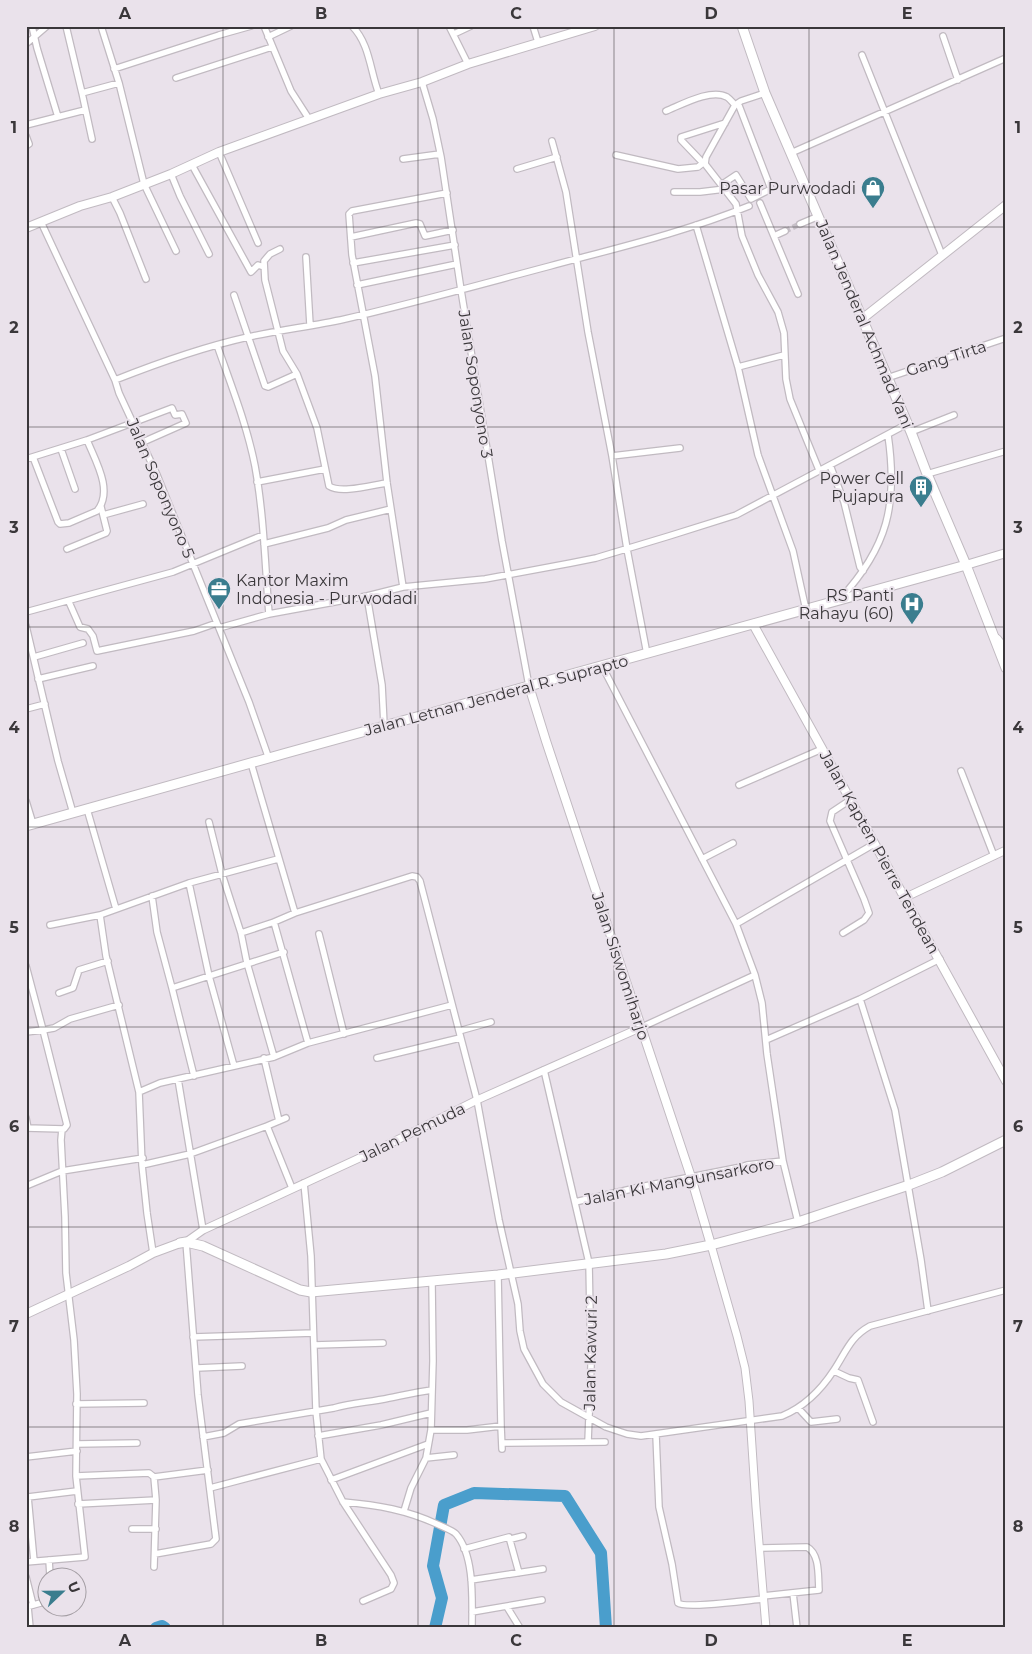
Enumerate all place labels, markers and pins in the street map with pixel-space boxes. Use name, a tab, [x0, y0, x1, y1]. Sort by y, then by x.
shop icon: Pasar Purwodadi	[860, 175, 886, 209]
place label: Pasar Purwodadi	[719, 179, 856, 198]
place label: Power Cell Pujapura	[820, 469, 904, 506]
building icon: Power Cell Pujapura	[908, 474, 934, 508]
place label: Kantor Maxim Indonesia - Purwodadi	[236, 571, 417, 608]
office icon: Kantor Maxim Indonesia - Purwodadi	[206, 576, 232, 610]
place label: RS Panti Rahayu (60)	[799, 586, 894, 623]
hospital icon: RS Panti Rahayu (60)	[899, 591, 925, 625]

